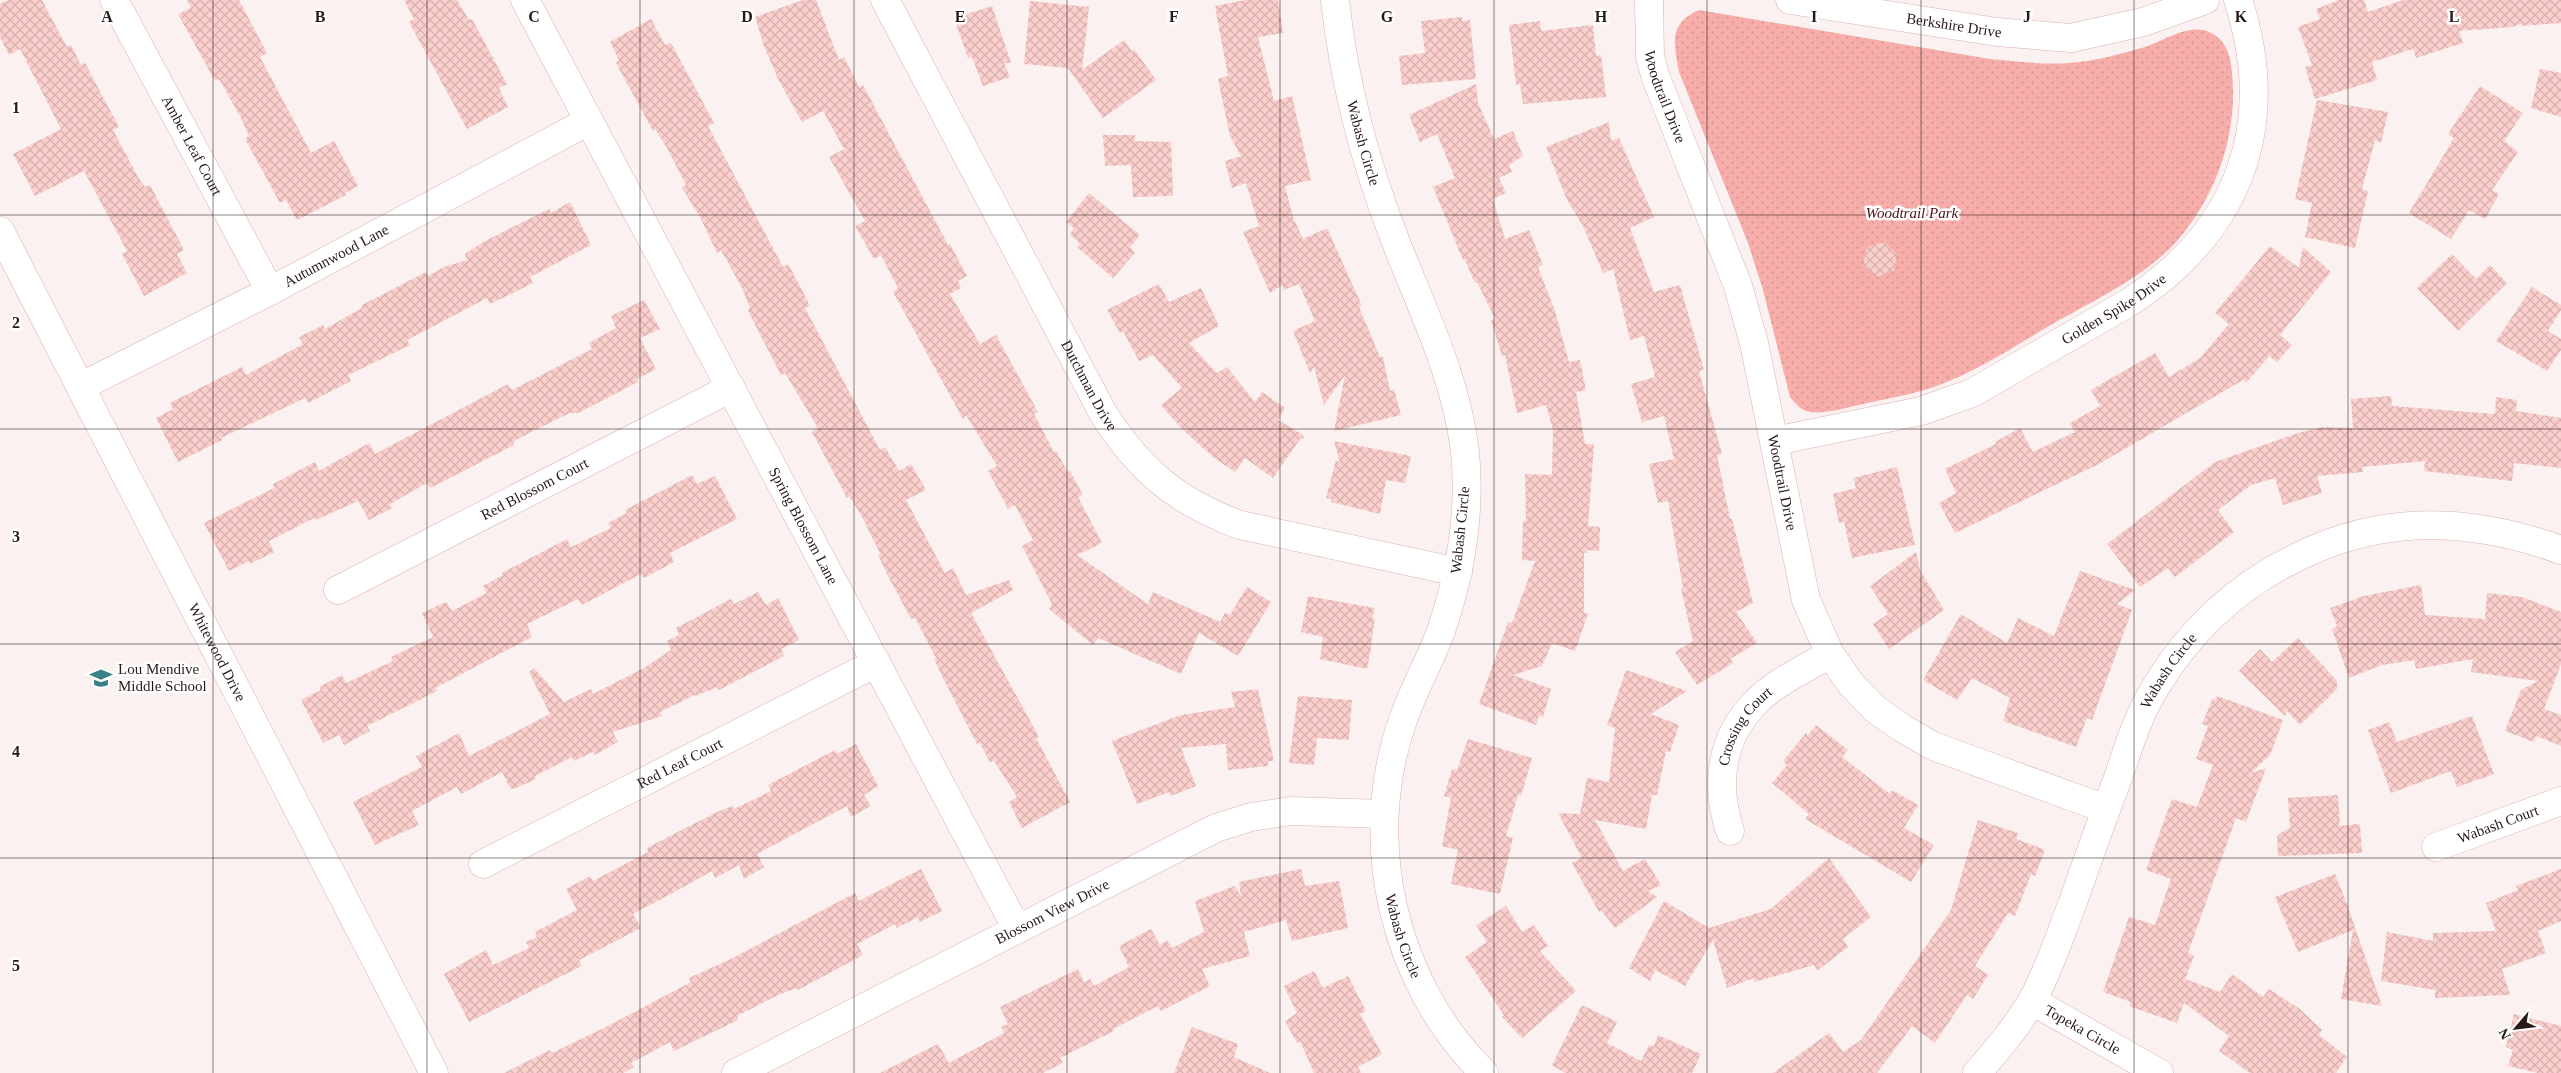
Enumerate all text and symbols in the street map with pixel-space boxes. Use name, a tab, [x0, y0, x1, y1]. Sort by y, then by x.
text: A	[101, 8, 113, 25]
text: B	[315, 8, 326, 25]
text: C	[528, 8, 540, 25]
text: D	[741, 8, 753, 25]
text: E	[955, 8, 965, 25]
text: F	[1169, 8, 1179, 25]
text: G	[1381, 8, 1394, 25]
text: H	[1595, 8, 1608, 25]
text: I	[1811, 8, 1817, 25]
text: J	[2023, 8, 2031, 25]
text: K	[2235, 8, 2248, 25]
text: L	[2449, 8, 2459, 25]
street label: Berkshire Drive	[1905, 10, 2003, 40]
street label: Woodtrail Drive	[1642, 50, 1689, 145]
street label: Amber Leaf Court	[159, 93, 226, 199]
text: 1	[12, 99, 20, 116]
street label: Wabash Circle	[1344, 99, 1383, 188]
park label: Woodtrail Park	[1866, 205, 1959, 221]
street label: Autumnwood Lane	[281, 221, 392, 290]
street label: Golden Spike Drive	[2059, 270, 2170, 348]
text: 2	[12, 314, 20, 331]
street label: Dutchman Drive	[1058, 337, 1121, 434]
street label: Woodtrail Drive	[1765, 433, 1800, 532]
street label: Red Blossom Court	[478, 454, 592, 523]
street label: Spring Blossom Lane	[766, 465, 841, 587]
street label: Wabash Circle	[1447, 485, 1473, 574]
text: 3	[12, 528, 20, 545]
street label: Whitewood Drive	[185, 601, 249, 704]
street label: Wabash Circle	[2137, 630, 2200, 711]
place label: Lou Mendive Middle School	[118, 661, 207, 694]
school or university icon: Lou Mendive Middle School	[88, 665, 114, 691]
street label: Crossing Court	[1715, 683, 1776, 767]
street label: Red Leaf Court	[635, 735, 726, 792]
text: 4	[12, 743, 20, 760]
street label: Wabash Court	[2455, 802, 2541, 846]
street label: Blossom View Drive	[993, 876, 1112, 947]
street label: Wabash Circle	[1382, 892, 1424, 981]
text: 5	[12, 957, 20, 974]
street label: Topeka Circle	[2042, 1002, 2123, 1058]
north arrow	[2491, 1003, 2541, 1053]
text: N	[2496, 1026, 2514, 1042]

